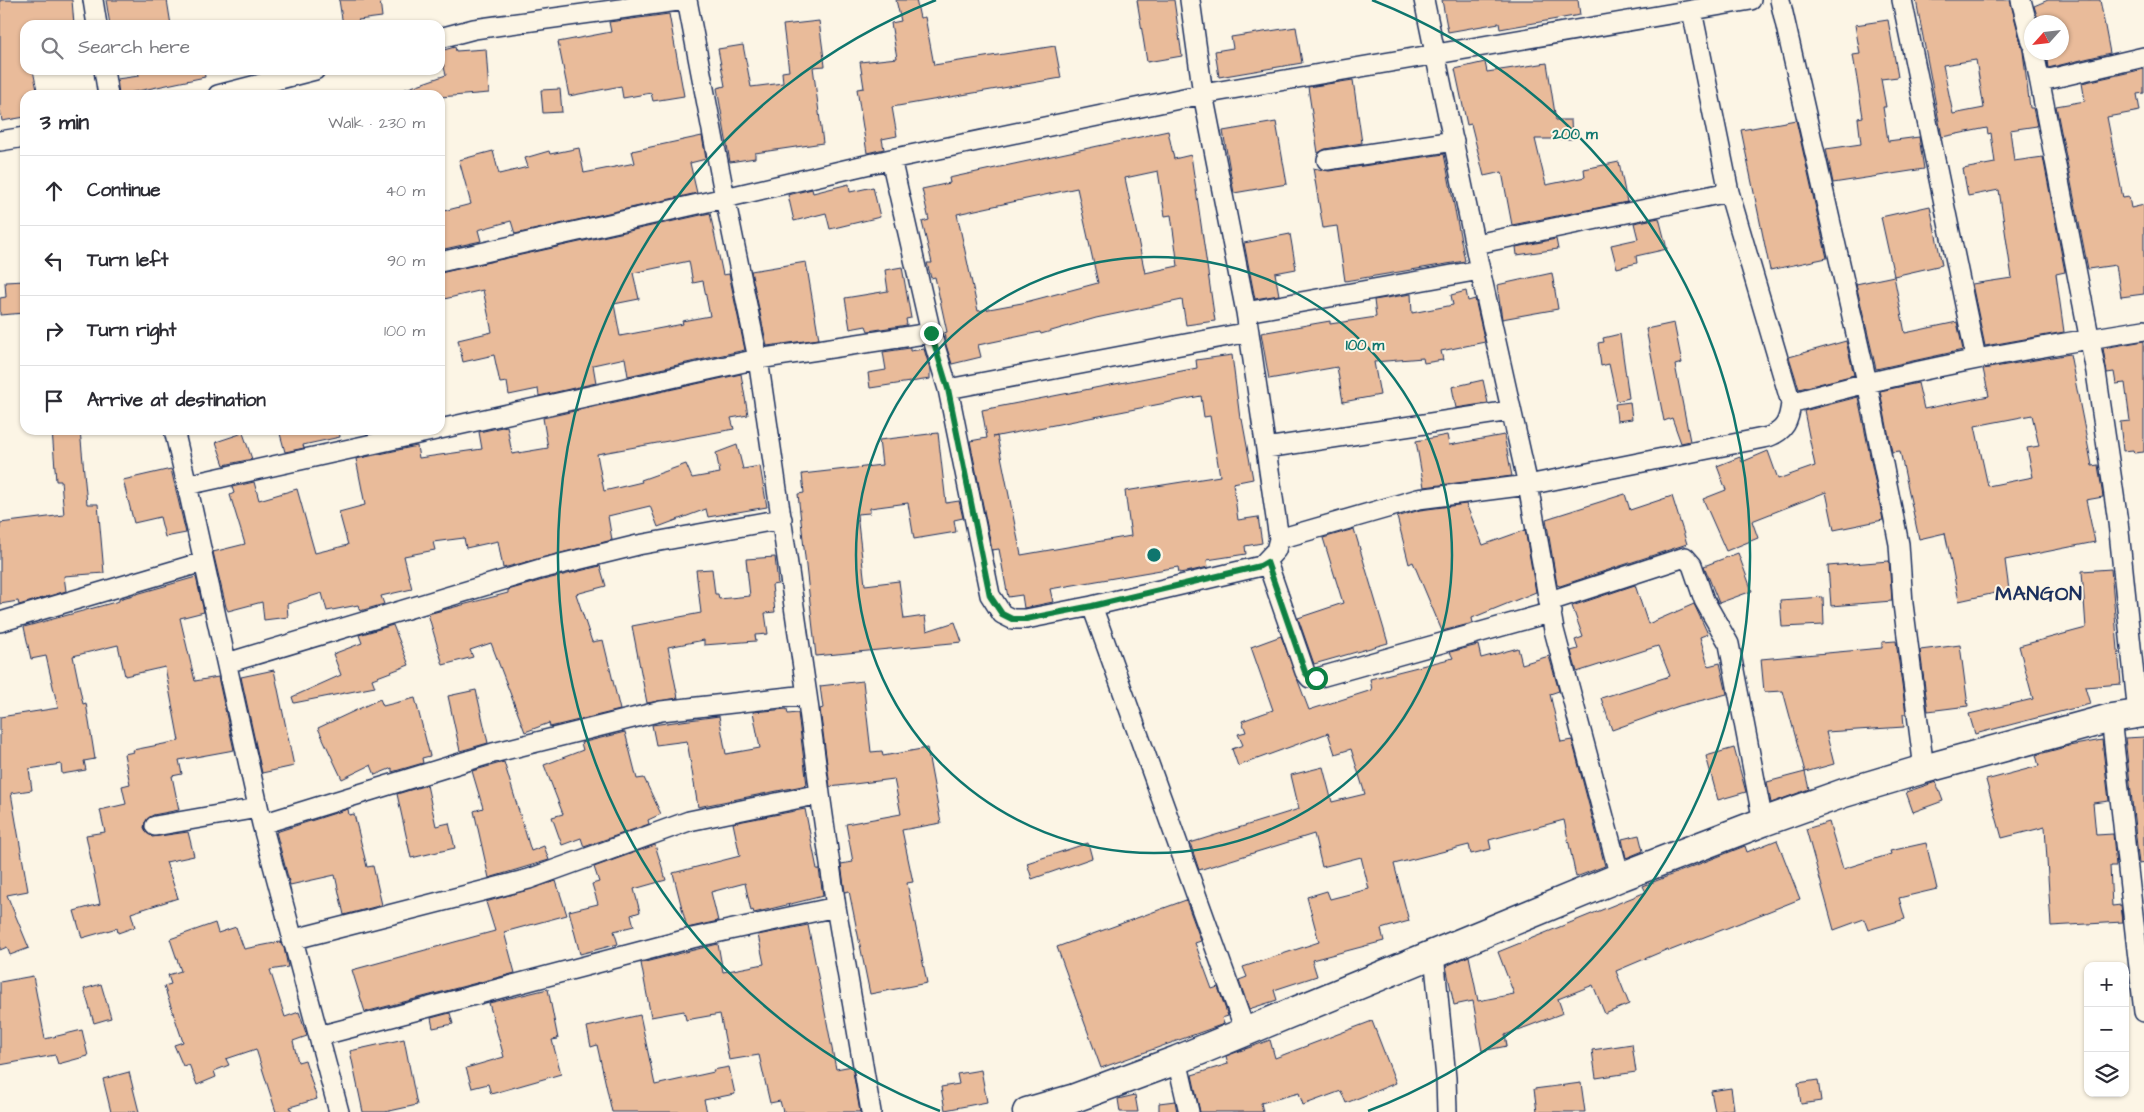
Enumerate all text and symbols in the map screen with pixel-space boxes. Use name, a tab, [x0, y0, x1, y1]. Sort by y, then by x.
north arrow	[2024, 15, 2069, 60]
search box	[20, 20, 445, 75]
icon: search	[38, 34, 66, 62]
text: Search here	[78, 34, 190, 61]
text: 3 min	[40, 108, 89, 137]
text: Walk · 230 m	[328, 112, 425, 134]
text: 200 m	[1551, 124, 1598, 145]
icon: ahead	[40, 177, 68, 205]
text: Continue	[87, 177, 161, 204]
text: 40 m	[385, 180, 425, 202]
icon: left	[40, 247, 68, 275]
text: Turn left	[87, 247, 168, 274]
text: 90 m	[387, 250, 425, 272]
icon: right	[40, 317, 68, 345]
text: Turn right	[87, 317, 176, 344]
text: 100 m	[384, 320, 425, 342]
route end	[920, 322, 943, 345]
text: 100 m	[1346, 335, 1385, 356]
icon: arrive	[40, 387, 68, 415]
text: Arrive at destination	[87, 387, 266, 414]
centre of rings	[1145, 546, 1163, 564]
district label: MANGON	[1995, 580, 2083, 608]
route start	[1305, 667, 1328, 690]
map controls	[2084, 962, 2129, 1097]
button: +	[2084, 962, 2129, 1007]
button: −	[2084, 1007, 2129, 1052]
button: layers	[2084, 1052, 2129, 1097]

